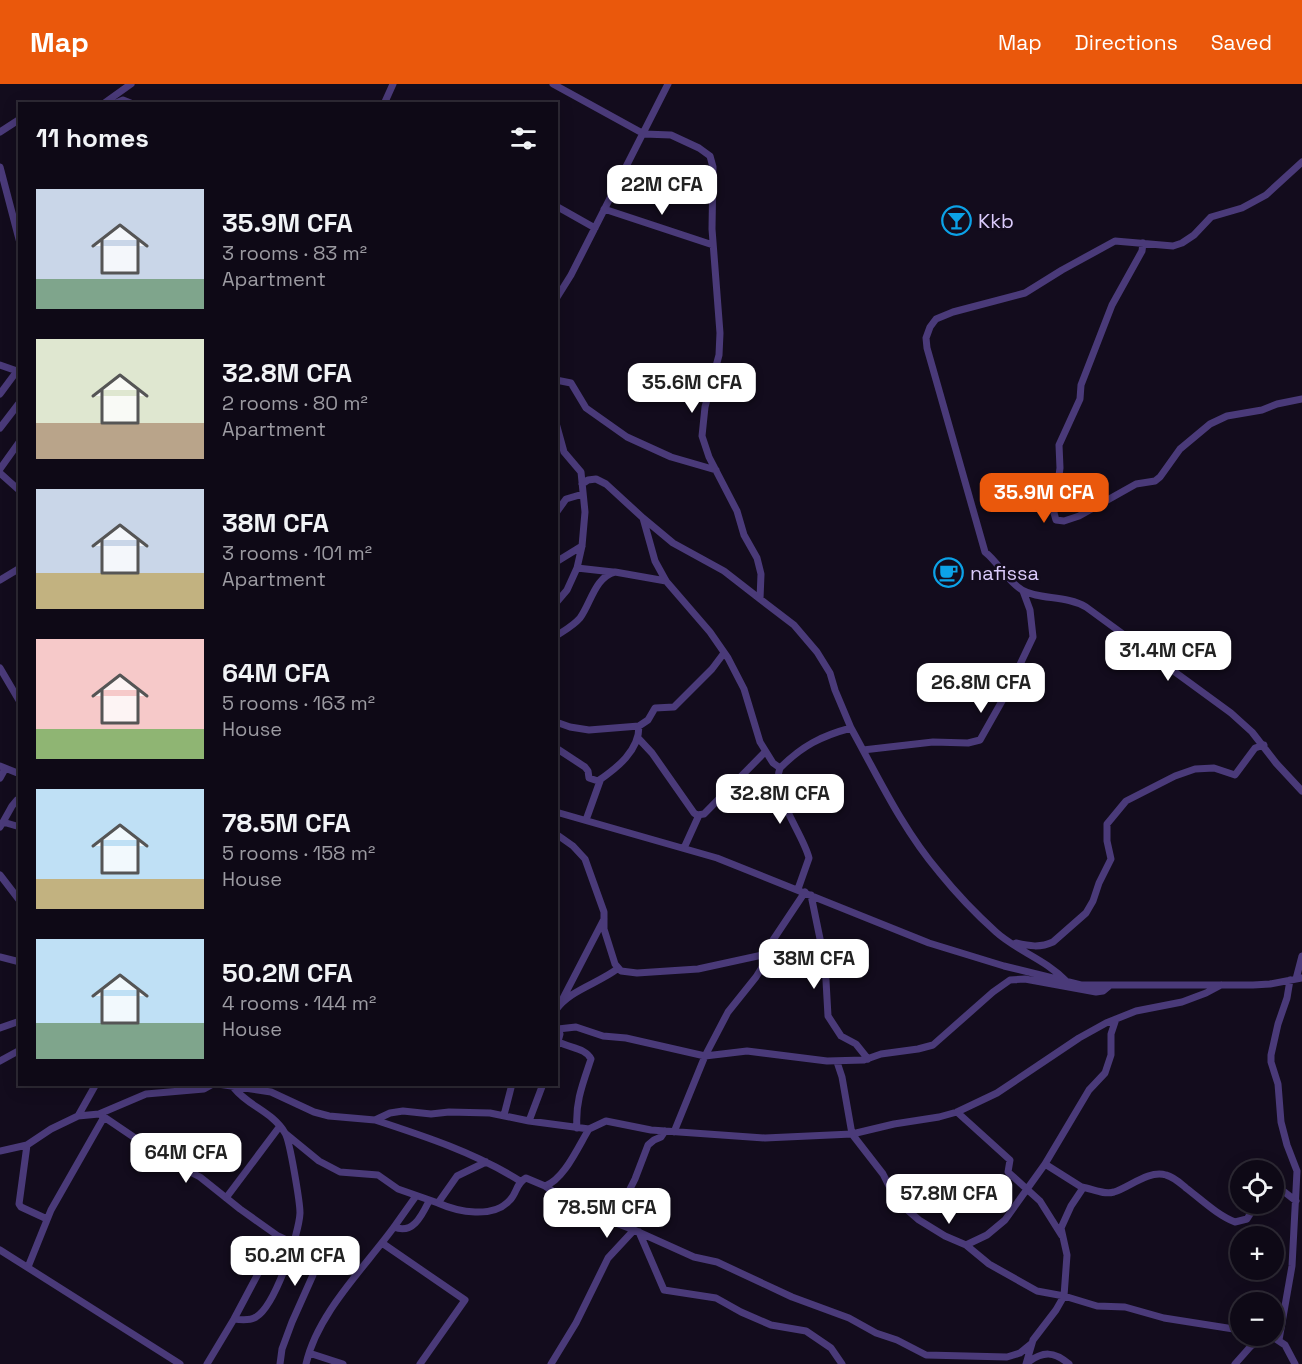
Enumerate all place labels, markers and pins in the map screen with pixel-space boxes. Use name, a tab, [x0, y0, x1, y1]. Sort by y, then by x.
pin: 22M CFA	[607, 165, 717, 216]
bar icon: Kkb	[941, 205, 973, 237]
place label: Kkb	[978, 208, 1014, 234]
pin: 35.6M CFA	[623, 363, 761, 414]
pin: 35.9M CFA	[975, 473, 1113, 524]
cafe icon: nafissa	[933, 557, 965, 589]
place label: nafissa	[970, 560, 1039, 586]
pin: 31.4M CFA	[1099, 631, 1237, 682]
pin: 26.8M CFA	[912, 663, 1050, 714]
pin: 32.8M CFA	[711, 774, 849, 825]
pin: 38M CFA	[759, 939, 869, 990]
pin: 64M CFA	[131, 1133, 241, 1184]
pin: 57.8M CFA	[880, 1174, 1018, 1225]
pin: 78.5M CFA	[538, 1188, 676, 1239]
pin: 50.2M CFA	[226, 1236, 364, 1287]

